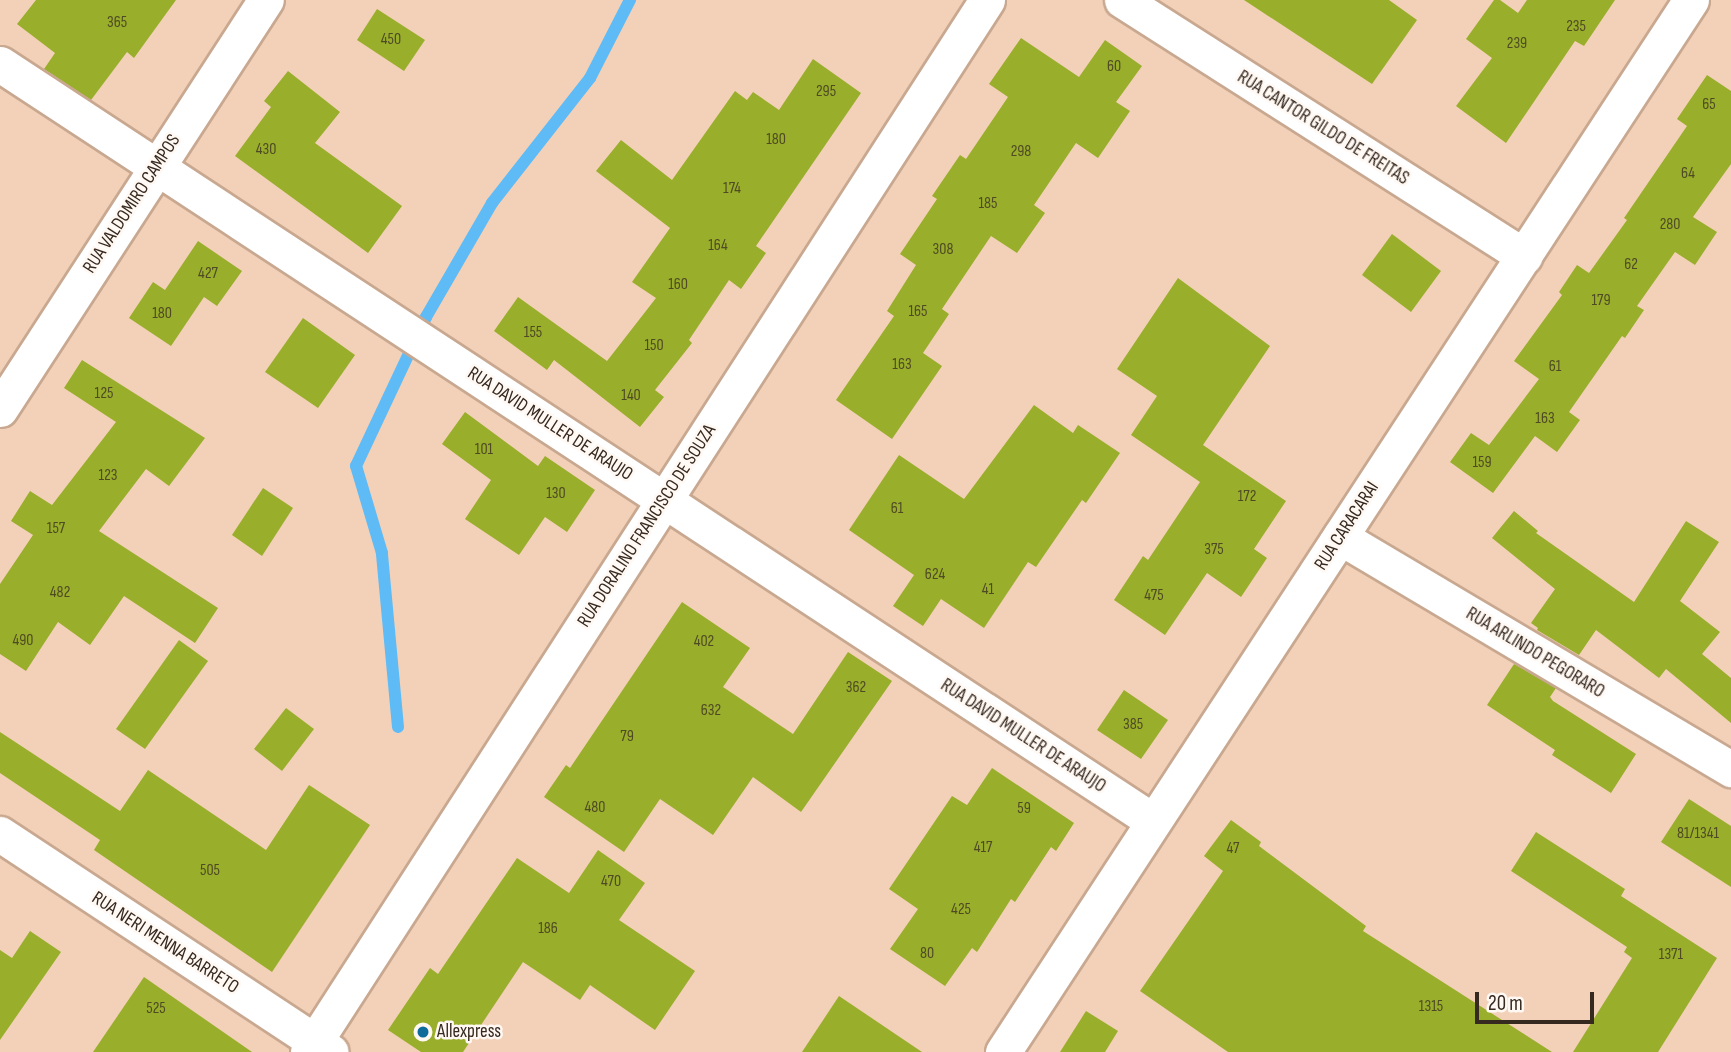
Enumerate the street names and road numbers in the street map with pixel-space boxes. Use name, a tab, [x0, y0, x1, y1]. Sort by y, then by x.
street label: RUA CANTOR GILDO DE FREITAS	[1233, 66, 1413, 190]
street label: RUA VALDOMIRO CAMPOS	[79, 130, 185, 278]
street label: RUA DAVID MULLER DE ARAUJO	[463, 362, 637, 486]
street label: RUA DORALINO FRANCISCO DE SOUZA	[573, 420, 721, 632]
street label: RUA CARACARAI	[1310, 477, 1384, 575]
street label: RUA ARLINDO PEGORARO	[1462, 603, 1608, 703]
street label: RUA DAVID MULLER DE ARAUJO	[936, 674, 1110, 798]
street label: RUA NERI MENNA BARRETO	[87, 887, 243, 999]

